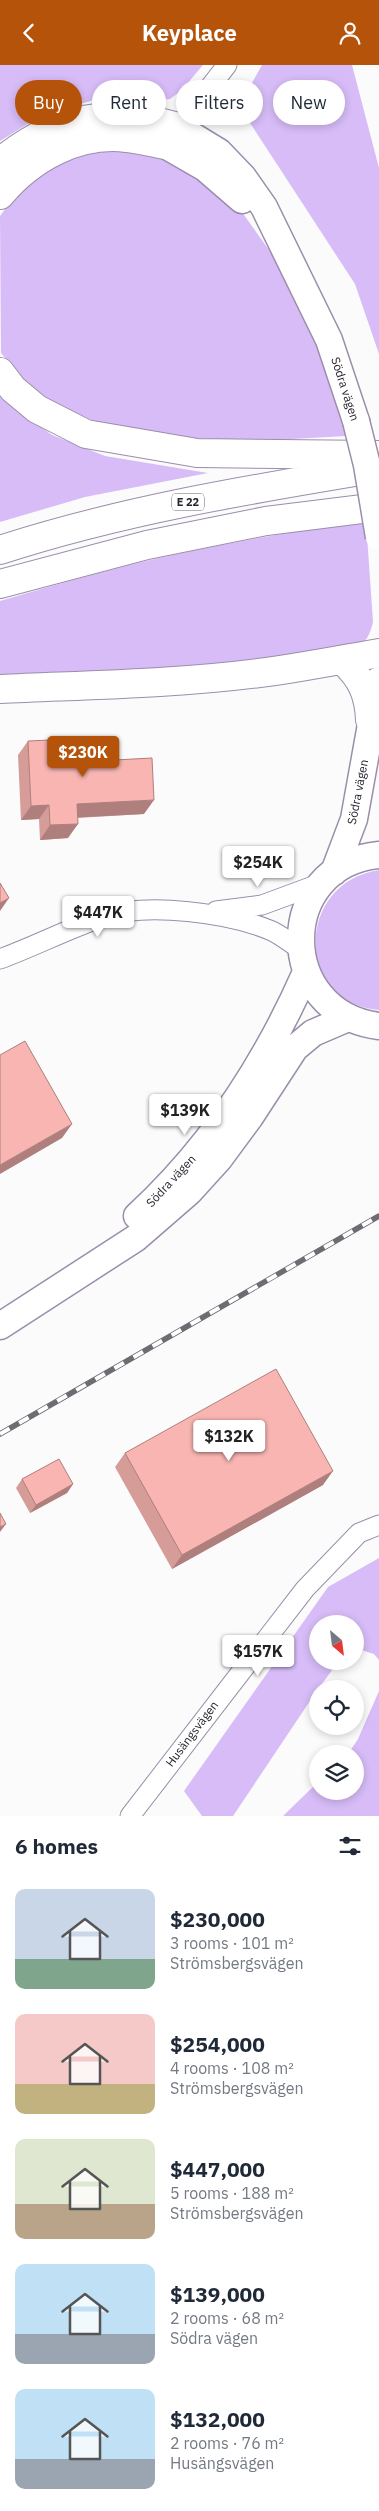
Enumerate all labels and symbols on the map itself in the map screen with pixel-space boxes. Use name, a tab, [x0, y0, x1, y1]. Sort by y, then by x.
street label: Södra vägen	[328, 355, 363, 423]
road number: E 22	[172, 493, 204, 511]
pin: $230K	[48, 735, 118, 778]
street label: Södra vägen	[344, 758, 371, 826]
pin: $254K	[223, 845, 293, 888]
pin: $447K	[63, 895, 133, 938]
pin: $139K	[150, 1093, 220, 1136]
street label: Södra vägen	[143, 1151, 199, 1210]
pin: $132K	[194, 1419, 264, 1462]
north arrow	[309, 1615, 364, 1670]
pin: $157K	[223, 1635, 293, 1677]
street label: Husängsvägen	[162, 1698, 221, 1769]

